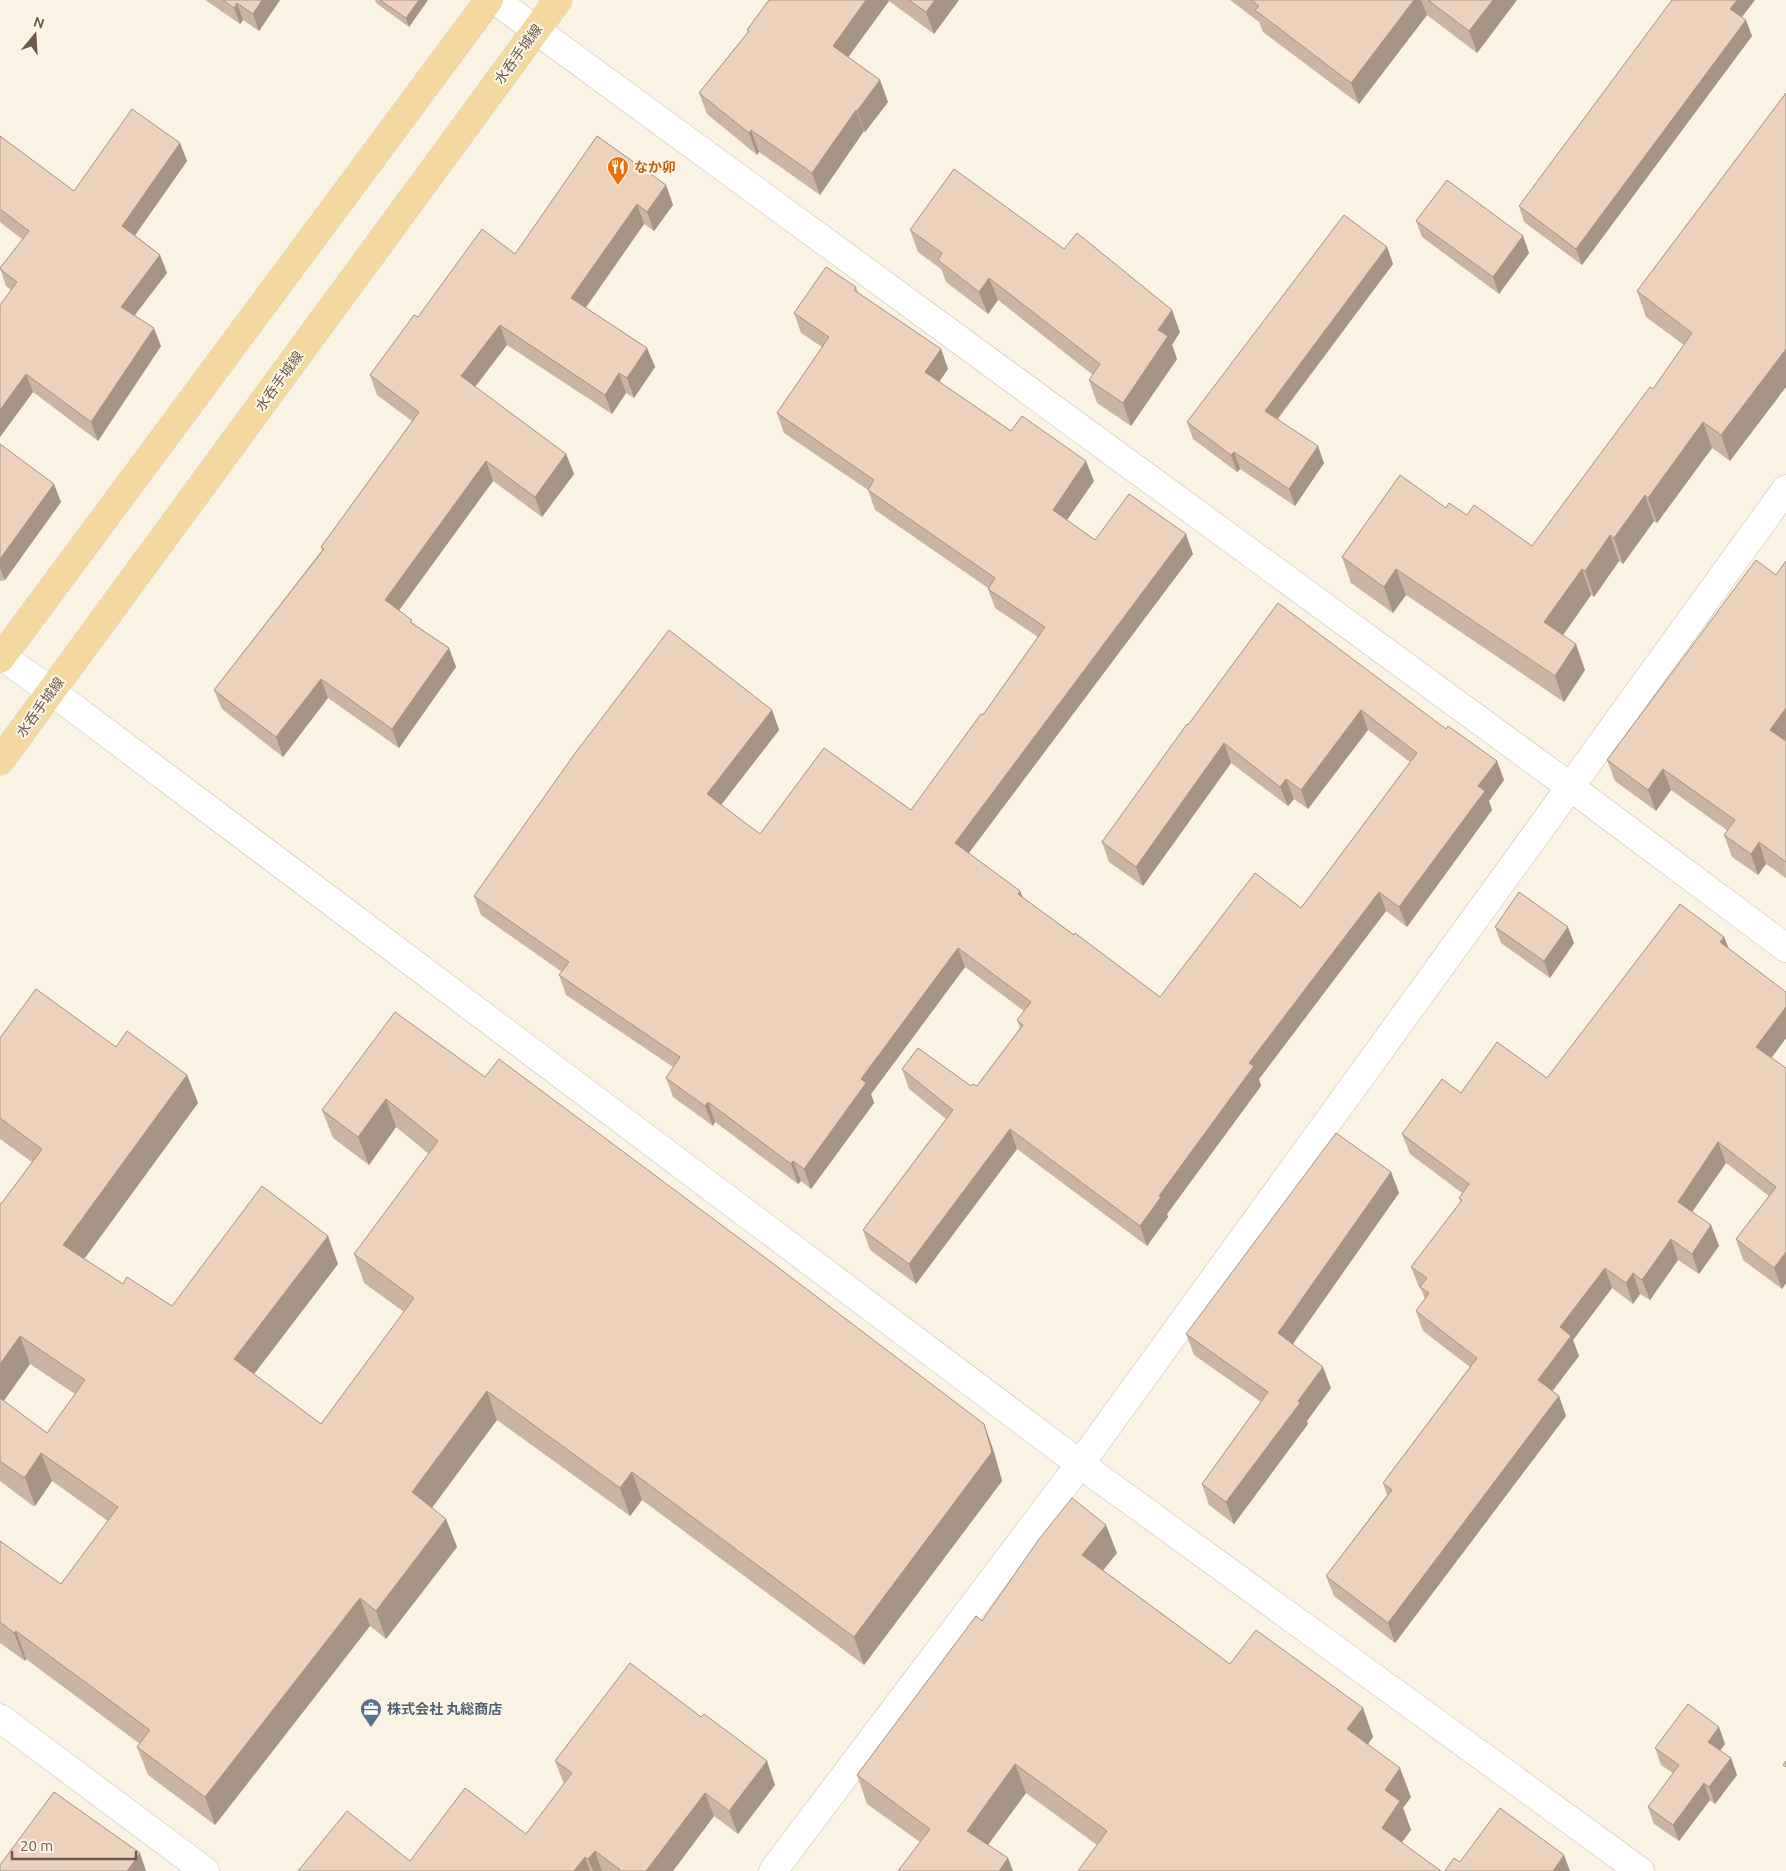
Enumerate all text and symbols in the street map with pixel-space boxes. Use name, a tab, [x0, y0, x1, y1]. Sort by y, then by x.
north arrow	[10, 10, 60, 60]
text: N	[32, 13, 46, 32]
street label: 水呑手城線	[491, 21, 545, 87]
restaurant icon: なか卯	[606, 155, 630, 186]
place label: なか卯	[634, 159, 676, 175]
street label: 水呑手城線	[252, 348, 306, 414]
street label: 水呑手城線	[13, 674, 67, 740]
office icon: 株式会社 丸総商店	[359, 1697, 383, 1728]
place label: 株式会社 丸総商店	[387, 1701, 502, 1717]
scale bar	[12, 1828, 136, 1860]
text: 20 m	[20, 1837, 53, 1854]

